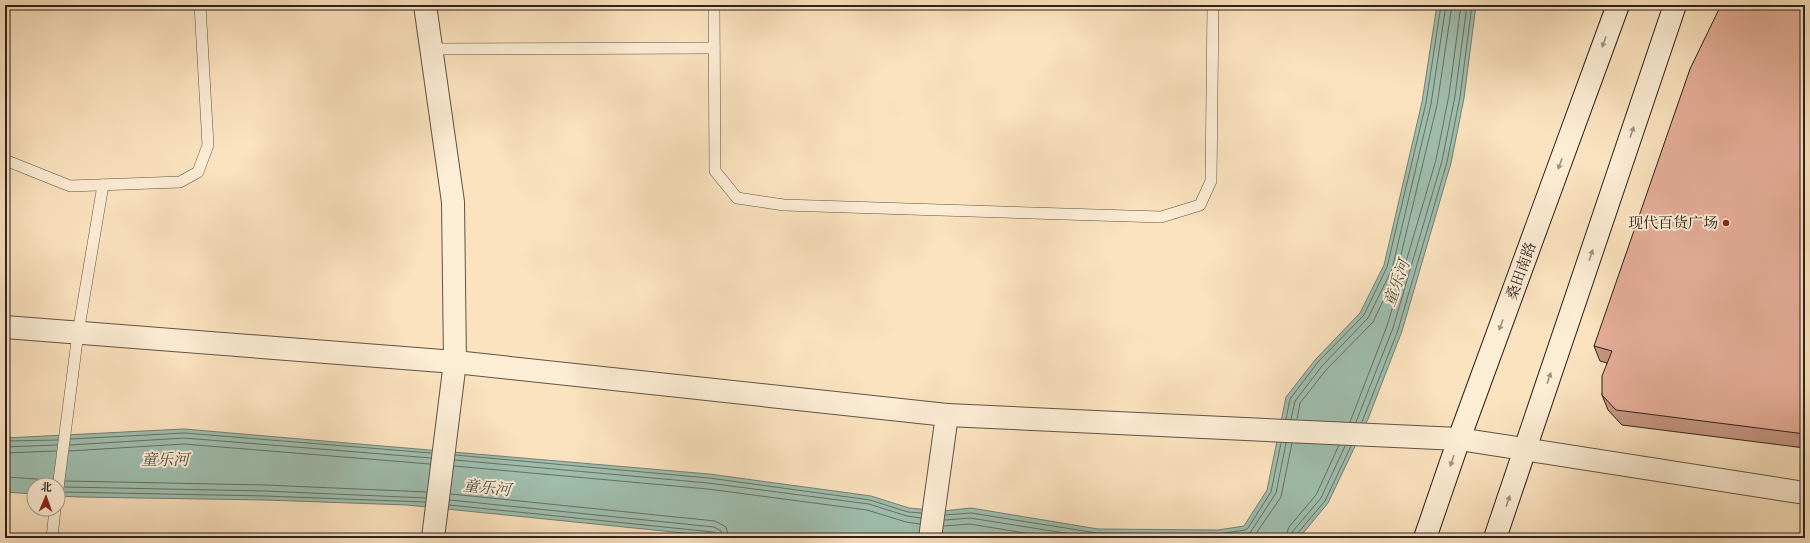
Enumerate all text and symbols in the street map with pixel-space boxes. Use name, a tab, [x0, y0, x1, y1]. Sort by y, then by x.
one-way arrow	[1601, 36, 1607, 48]
one-way arrow	[1629, 125, 1635, 137]
one-way arrow	[1556, 158, 1562, 170]
place label: 现代百货广场	[1628, 214, 1718, 232]
marker: 现代百货广场	[1721, 218, 1731, 228]
street label: 桑田南路	[1502, 240, 1540, 302]
one-way arrow	[1588, 249, 1594, 261]
water label: 童乐河	[1379, 255, 1415, 309]
one-way arrow	[1497, 320, 1503, 332]
one-way arrow	[1547, 372, 1553, 384]
water label: 童乐河	[141, 450, 192, 469]
one-way arrow	[1448, 455, 1454, 467]
water label: 童乐河	[462, 476, 515, 500]
north arrow	[26, 477, 66, 517]
text: 北	[41, 481, 52, 494]
one-way arrow	[1505, 495, 1511, 507]

